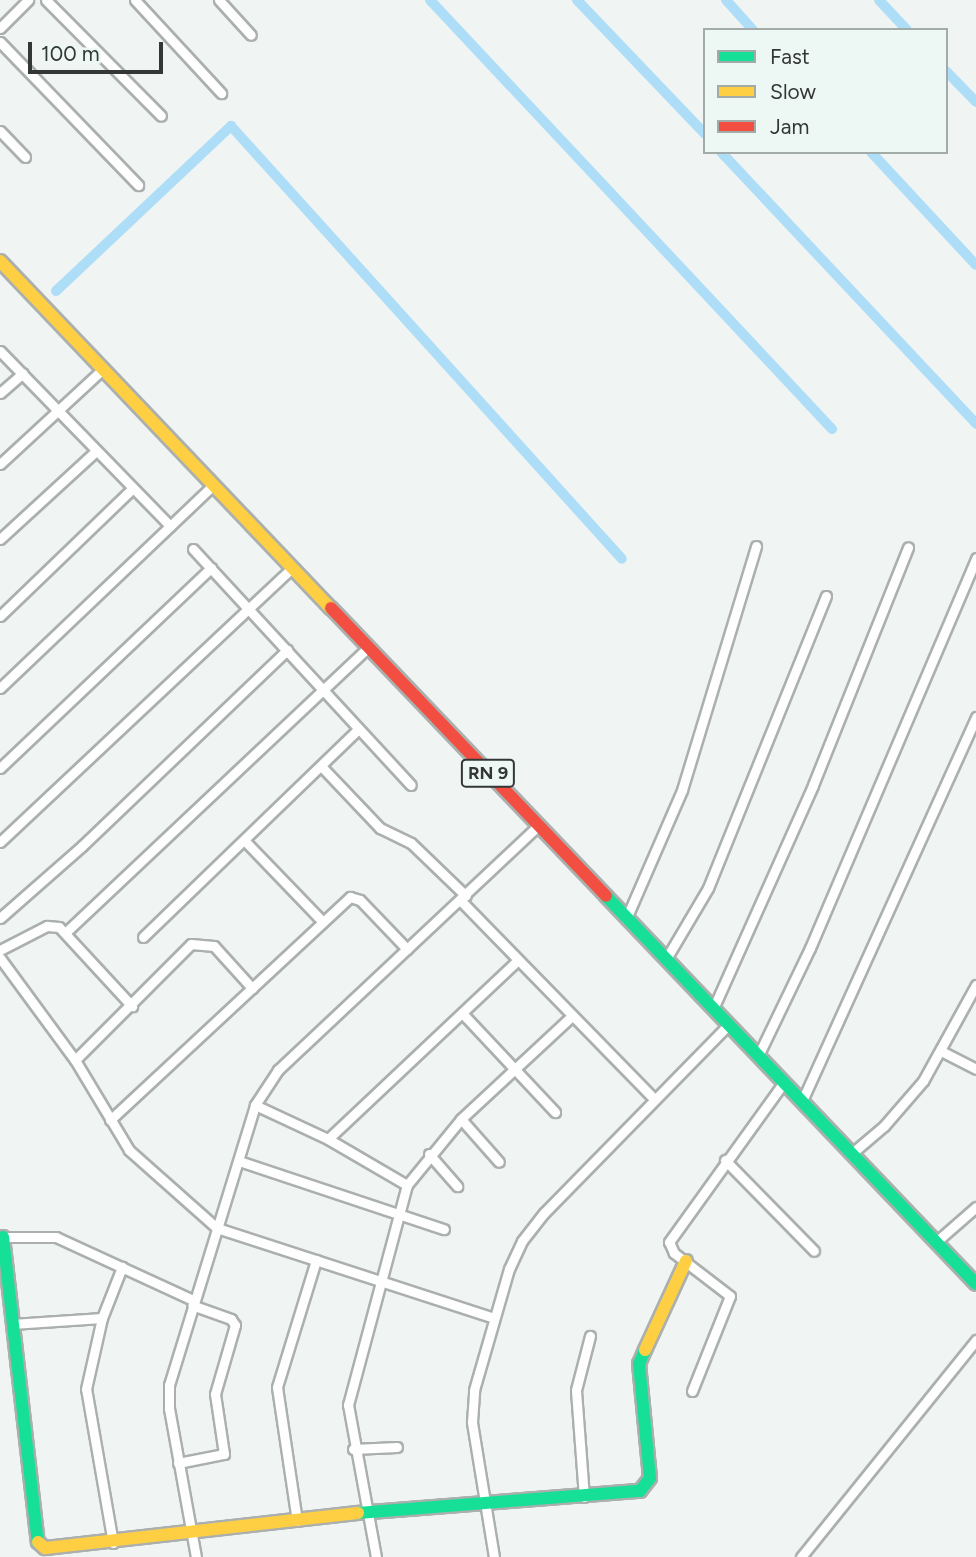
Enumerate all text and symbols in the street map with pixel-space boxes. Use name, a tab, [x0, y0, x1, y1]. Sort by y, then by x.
scale bar	[32, 28, 166, 72]
legend	[703, 28, 948, 154]
text: 100 m	[41, 41, 100, 66]
text: Fast	[770, 44, 810, 69]
text: Slow	[770, 79, 816, 104]
text: Jam	[770, 114, 809, 139]
road number: RN 9	[460, 758, 516, 788]

